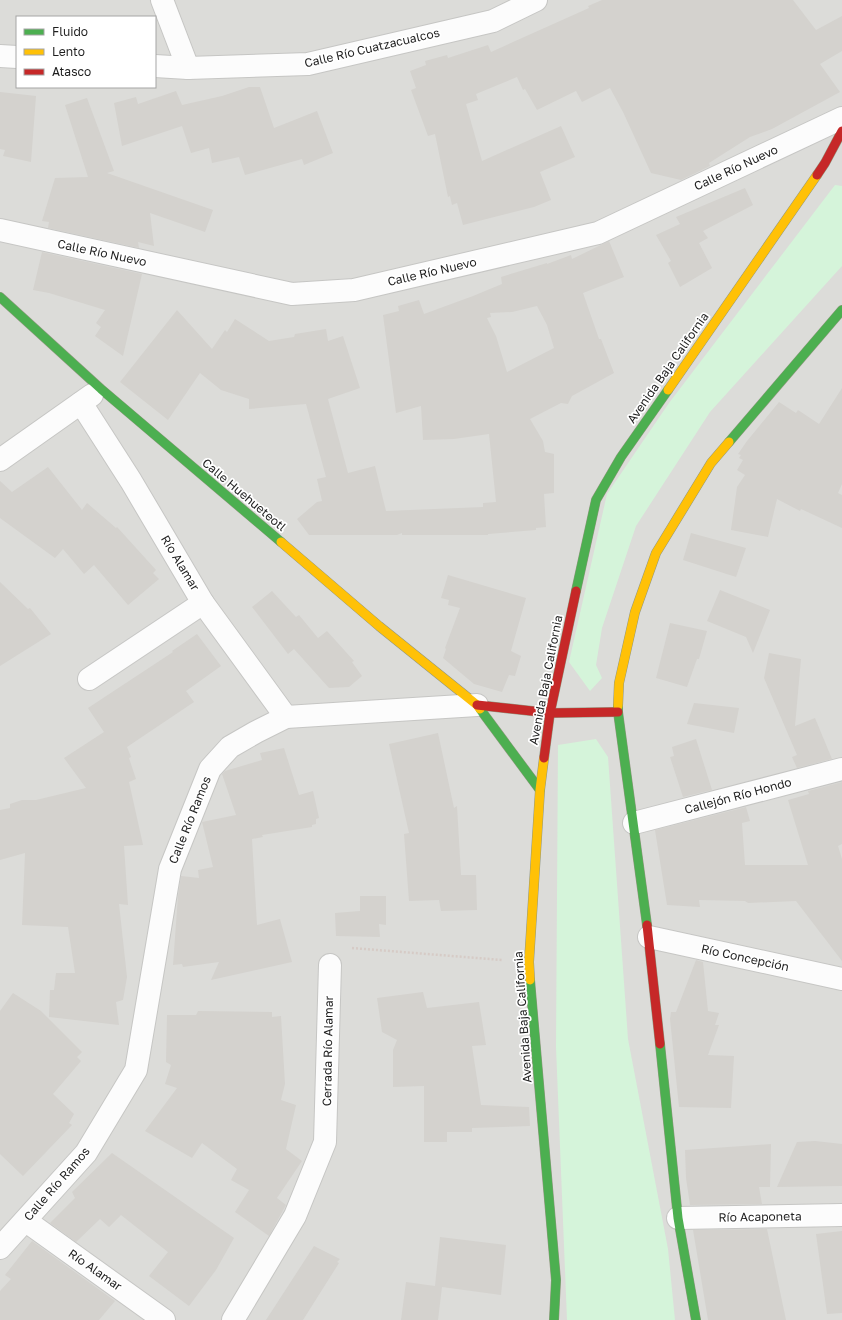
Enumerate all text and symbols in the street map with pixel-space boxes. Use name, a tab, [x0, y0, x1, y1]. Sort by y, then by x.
legend	[16, 16, 156, 88]
text: Fluido	[52, 24, 88, 39]
street label: Calle Río Cuatzacualcos	[303, 25, 441, 70]
text: Lento	[52, 44, 85, 59]
text: Atasco	[52, 64, 91, 79]
street label: Calle Río Nuevo	[691, 142, 780, 194]
street label: Calle Río Nuevo	[56, 236, 148, 269]
street label: Calle Río Nuevo	[386, 254, 478, 289]
street label: Avenida Baja California	[624, 309, 712, 426]
street label: Calle Huehueteotl	[199, 455, 289, 534]
street label: Río Alamar	[158, 532, 203, 593]
street label: Avenida Baja California	[526, 614, 565, 746]
street label: Calle Río Ramos	[165, 774, 214, 866]
street label: Callejón Río Hondo	[683, 774, 793, 817]
street label: Río Concepción	[700, 941, 790, 974]
street label: Avenida Baja California	[510, 951, 535, 1083]
street label: Cerrada Río Alamar	[319, 995, 336, 1106]
street label: Calle Río Ramos	[20, 1144, 93, 1224]
street label: Río Acaponeta	[718, 1208, 802, 1225]
street label: Río Alamar	[66, 1246, 125, 1294]

